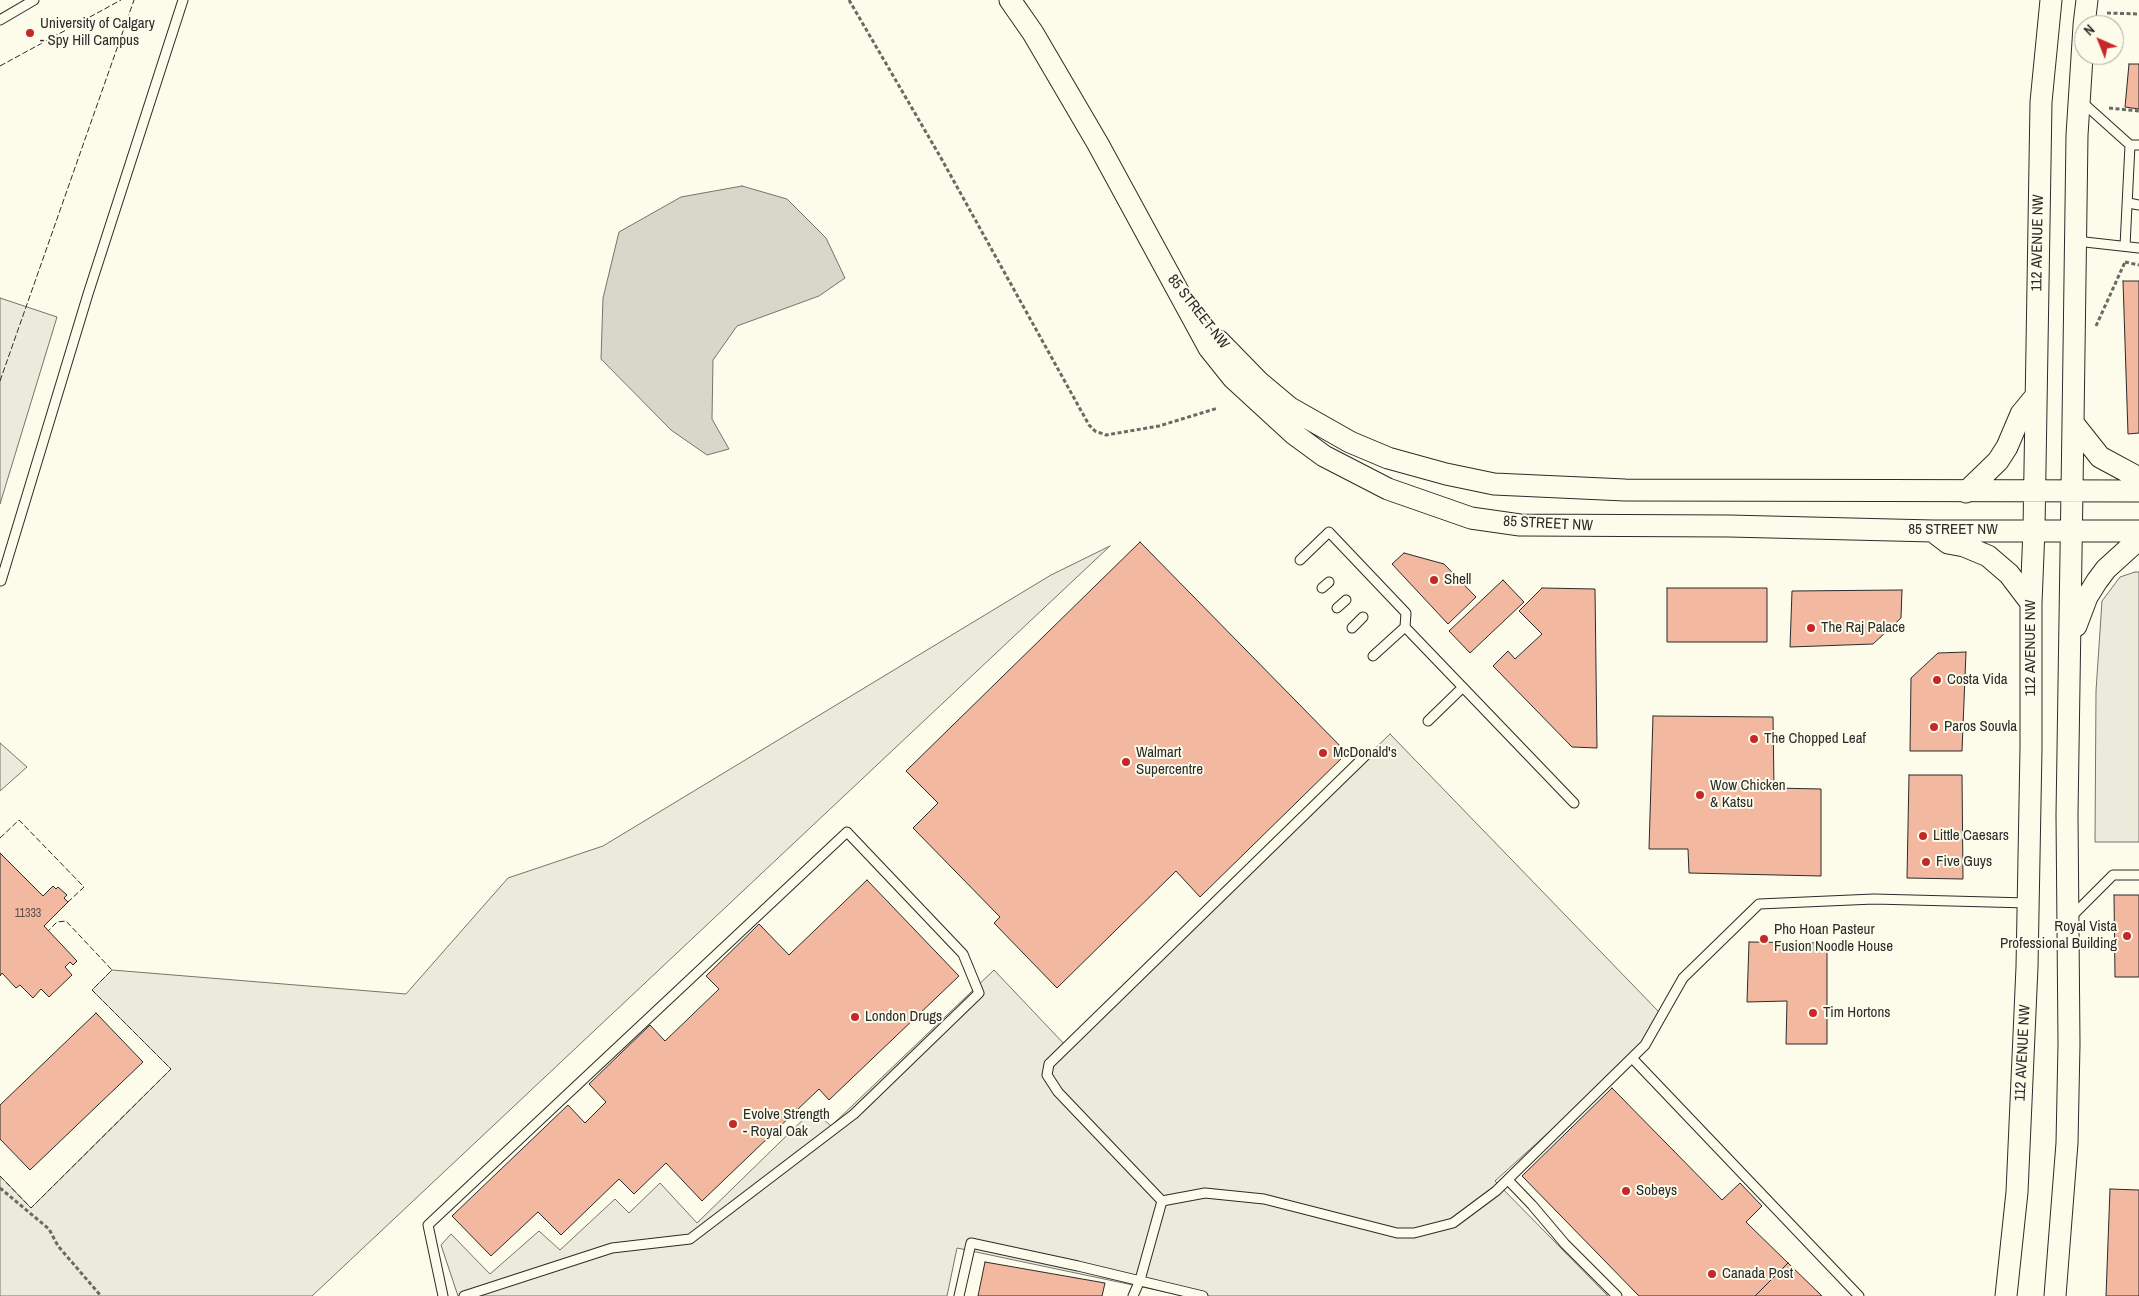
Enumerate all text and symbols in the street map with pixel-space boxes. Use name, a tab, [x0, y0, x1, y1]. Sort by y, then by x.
place label: University of Calgary - Spy Hill Campus	[40, 15, 155, 50]
north arrow	[2074, 15, 2124, 65]
text: N	[2080, 21, 2099, 39]
marker: University of Calgary - Spy Hill Campus	[24, 27, 36, 39]
street label: 112 AVENUE NW	[2028, 195, 2048, 291]
street label: 85 STREET NW	[1163, 271, 1233, 353]
street label: 85 STREET NW	[1503, 513, 1593, 535]
street label: 85 STREET NW	[1908, 521, 1998, 539]
place label: Shell	[1444, 571, 1471, 589]
marker: Shell	[1428, 574, 1440, 586]
street label: 112 AVENUE NW	[2022, 600, 2040, 696]
place label: The Raj Palace	[1821, 619, 1905, 637]
marker: The Raj Palace	[1805, 622, 1817, 634]
place label: Costa Vida	[1947, 671, 2008, 689]
marker: Costa Vida	[1931, 674, 1943, 686]
place label: Paros Souvla	[1944, 718, 2017, 736]
marker: Paros Souvla	[1928, 721, 1940, 733]
place label: The Chopped Leaf	[1764, 730, 1866, 748]
marker: The Chopped Leaf	[1748, 733, 1760, 745]
place label: Walmart Supercentre	[1136, 744, 1203, 779]
place label: McDonald's	[1333, 744, 1397, 762]
marker: McDonald's	[1317, 747, 1329, 759]
marker: Walmart Supercentre	[1120, 756, 1132, 768]
place label: Wow Chicken & Katsu	[1710, 777, 1786, 812]
marker: Wow Chicken & Katsu	[1694, 789, 1706, 801]
place label: Little Caesars	[1933, 827, 2009, 845]
marker: Little Caesars	[1917, 830, 1929, 842]
place label: Five Guys	[1936, 853, 1992, 871]
marker: Five Guys	[1920, 856, 1932, 868]
house number: 11333	[15, 907, 41, 921]
place label: Royal Vista Professional Building	[2000, 918, 2117, 953]
place label: Pho Hoan Pasteur Fusion Noodle House	[1774, 921, 1893, 956]
marker: Royal Vista Professional Building	[2121, 930, 2133, 942]
marker: Pho Hoan Pasteur Fusion Noodle House	[1758, 933, 1770, 945]
place label: Tim Hortons	[1823, 1004, 1890, 1022]
street label: 112 AVENUE NW	[2011, 1004, 2035, 1102]
marker: Tim Hortons	[1807, 1007, 1819, 1019]
place label: London Drugs	[865, 1008, 942, 1026]
marker: London Drugs	[849, 1011, 861, 1023]
place label: Evolve Strength - Royal Oak	[743, 1106, 830, 1141]
marker: Evolve Strength - Royal Oak	[727, 1118, 739, 1130]
place label: Sobeys	[1636, 1182, 1677, 1200]
marker: Sobeys	[1620, 1185, 1632, 1197]
place label: Canada Post	[1722, 1265, 1793, 1283]
marker: Canada Post	[1706, 1268, 1718, 1280]

